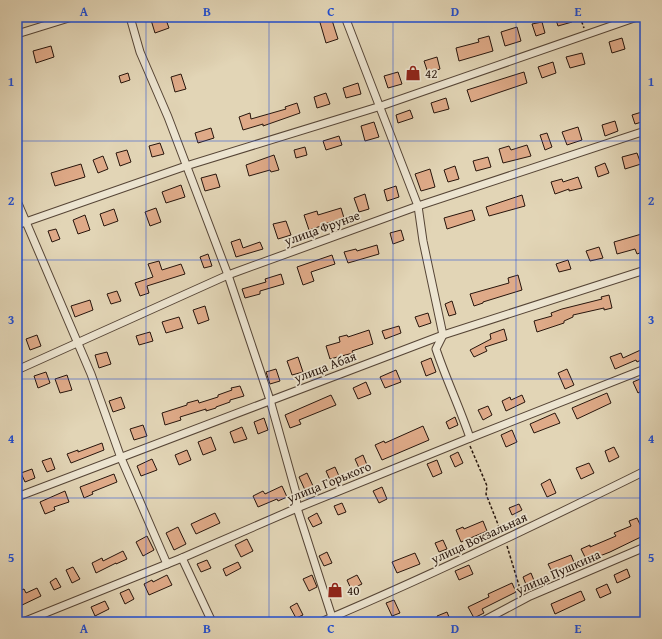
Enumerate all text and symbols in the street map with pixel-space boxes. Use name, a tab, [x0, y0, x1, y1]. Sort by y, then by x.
text: A	[80, 2, 89, 21]
text: B	[203, 2, 211, 21]
text: C	[327, 2, 335, 21]
text: D	[451, 2, 459, 21]
text: E	[575, 2, 582, 21]
shop icon: 42	[404, 64, 422, 82]
place label: 42	[425, 64, 438, 83]
text: 1	[8, 72, 14, 91]
text: 1	[648, 72, 654, 91]
text: 2	[8, 191, 15, 210]
text: 2	[648, 191, 655, 210]
street label: улица Фрунзе	[281, 206, 363, 251]
text: 3	[8, 310, 14, 329]
text: 3	[648, 310, 654, 329]
street label: улица Абая	[290, 346, 359, 388]
text: 4	[8, 429, 15, 448]
text: 4	[648, 429, 655, 448]
street label: улица Горького	[283, 456, 374, 508]
street label: улица Вокзальная	[427, 507, 531, 569]
street label: улица Пушкина	[512, 544, 604, 600]
text: 5	[8, 548, 15, 567]
text: 5	[648, 548, 655, 567]
shop icon: 40	[326, 581, 344, 599]
place label: 40	[347, 581, 360, 600]
text: A	[80, 619, 89, 638]
text: B	[203, 619, 211, 638]
text: C	[327, 619, 335, 638]
text: D	[451, 619, 459, 638]
text: E	[575, 619, 582, 638]

